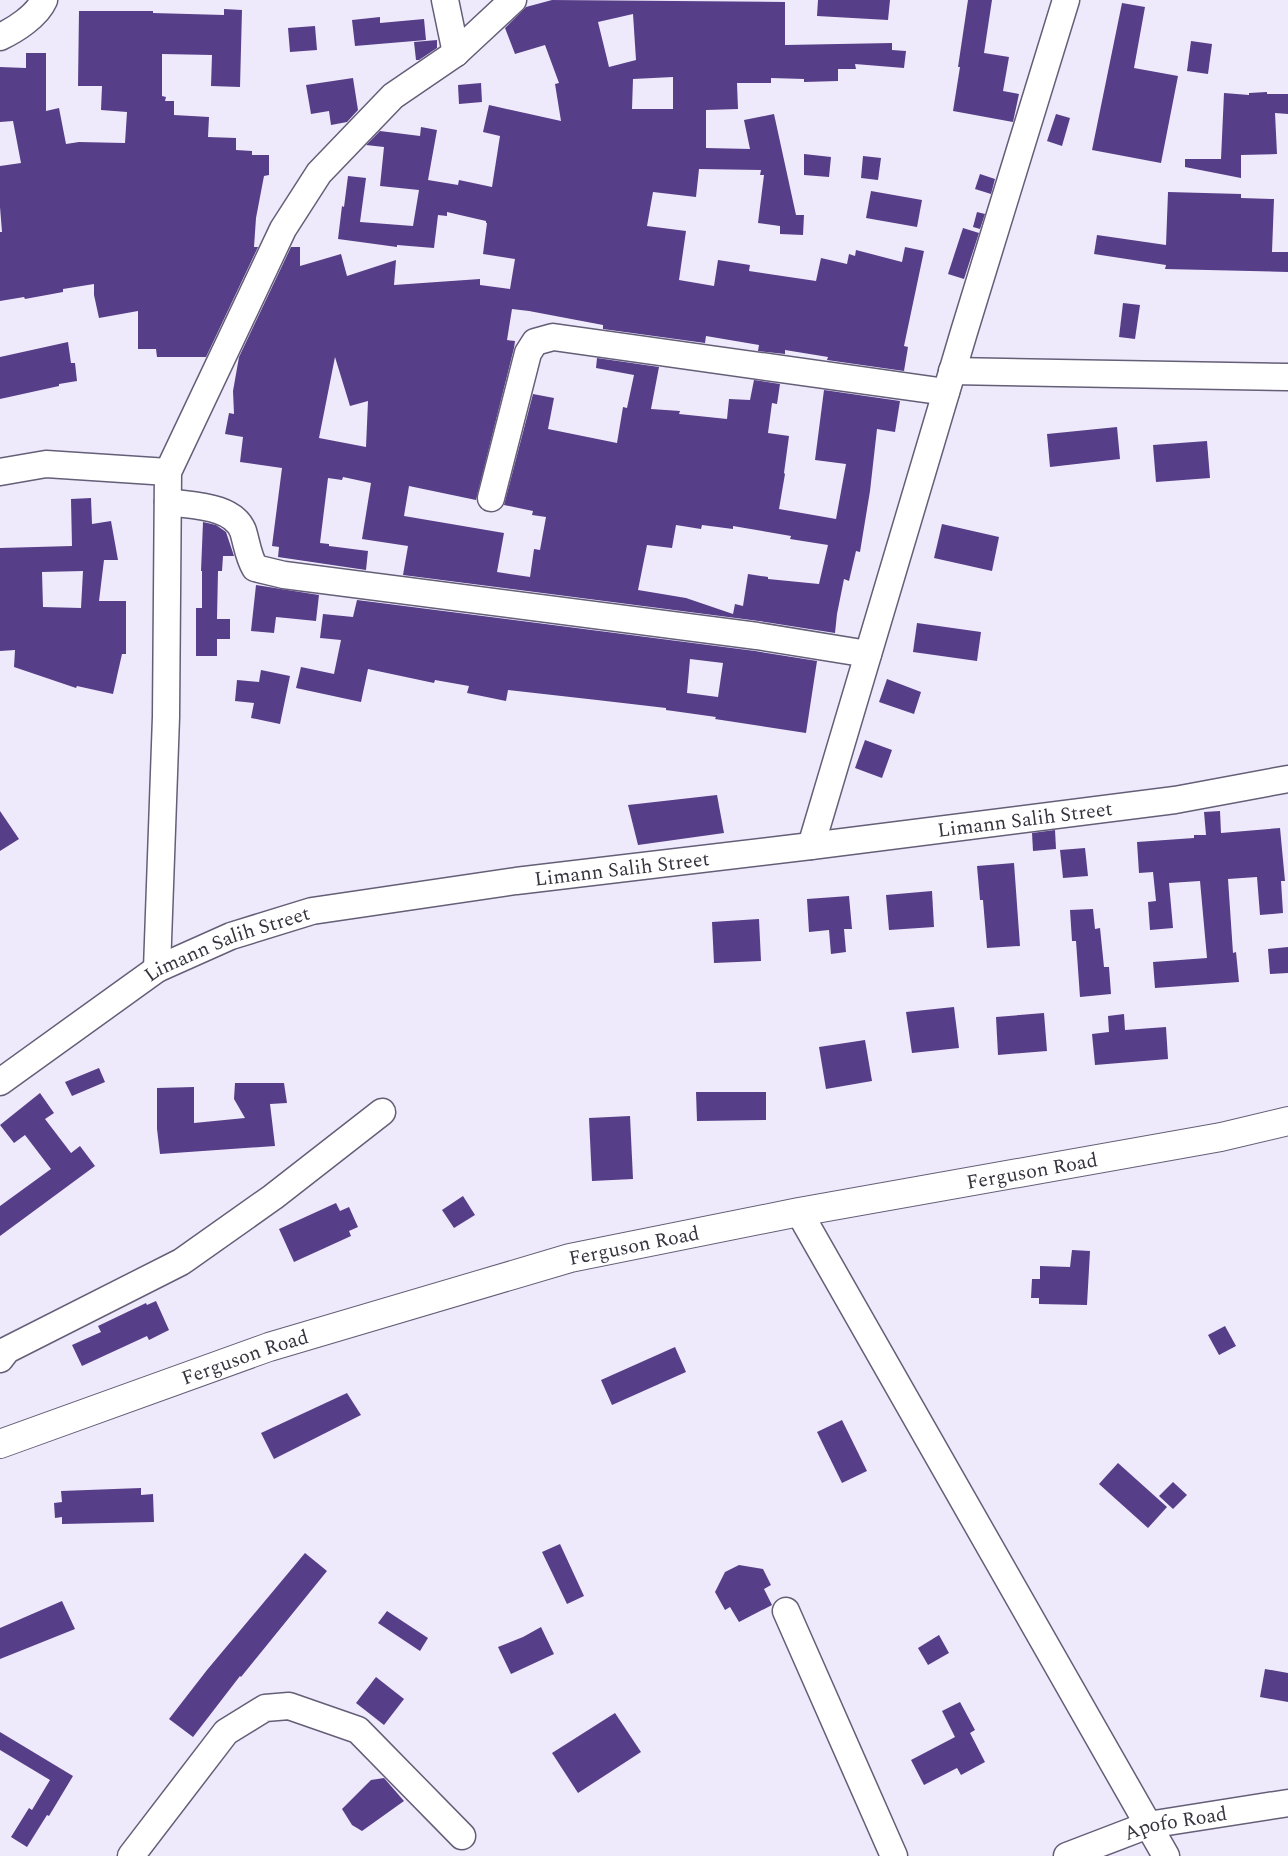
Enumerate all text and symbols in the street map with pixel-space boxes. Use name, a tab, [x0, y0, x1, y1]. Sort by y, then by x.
street label: Limann Salih Street	[936, 794, 1114, 846]
street label: Limann Salih Street	[533, 844, 711, 895]
street label: Limann Salih Street	[138, 899, 314, 990]
street label: Ferguson Road	[964, 1145, 1100, 1198]
street label: Ferguson Road	[566, 1218, 702, 1274]
street label: Ferguson Road	[177, 1322, 312, 1393]
street label: Apofo Road	[1119, 1799, 1229, 1849]

